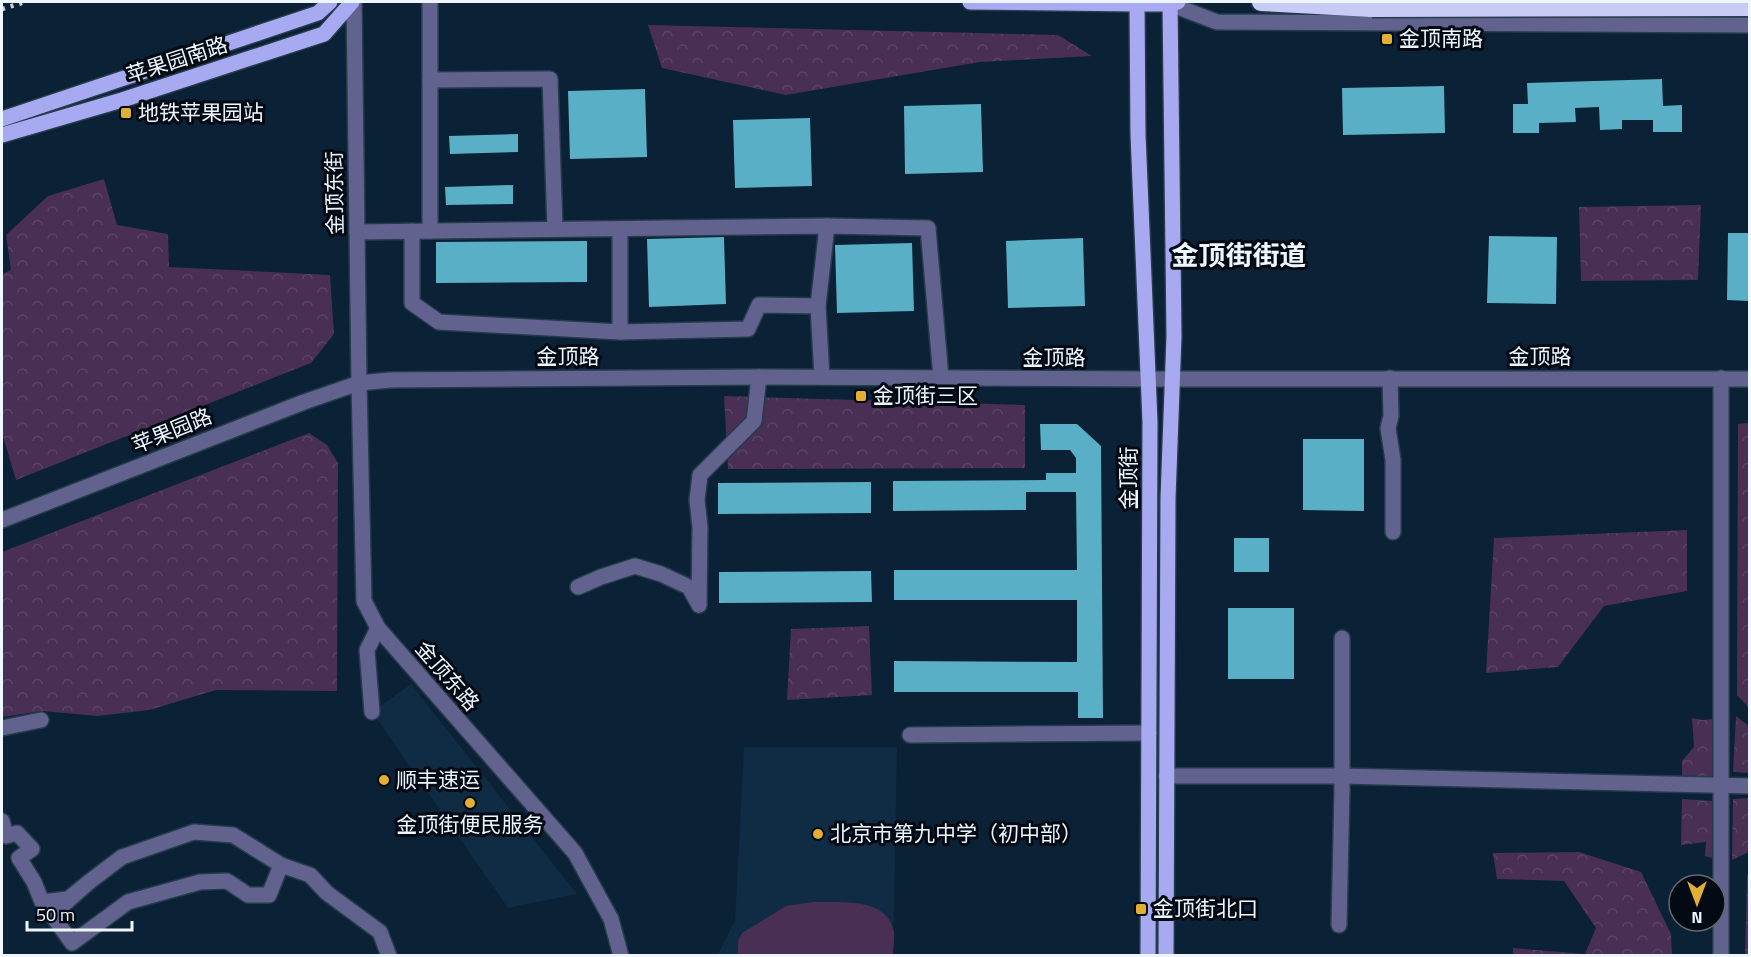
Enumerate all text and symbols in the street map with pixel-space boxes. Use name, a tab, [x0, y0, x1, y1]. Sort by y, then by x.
place label: 金顶南路	[1399, 22, 1483, 54]
street label: 苹果园南路	[122, 28, 232, 90]
marker: 金顶南路	[1380, 32, 1394, 46]
place label: 地铁苹果园站	[138, 96, 264, 128]
marker: 地铁苹果园站	[119, 106, 133, 120]
street label: 金顶东街	[317, 151, 351, 235]
district label: 金顶街街道	[1172, 234, 1307, 275]
street label: 金顶路	[537, 340, 600, 372]
street label: 金顶路	[1509, 340, 1572, 372]
street label: 金顶路	[1023, 341, 1086, 373]
place label: 金顶街三区	[873, 379, 978, 411]
marker: 金顶街三区	[854, 389, 868, 403]
street label: 苹果园路	[127, 400, 217, 461]
street label: 金顶街	[1112, 447, 1144, 510]
street label: 金顶东路	[408, 633, 487, 718]
place label: 顺丰速运	[396, 763, 480, 795]
marker: 顺丰速运	[377, 773, 391, 787]
marker: 金顶街便民服务	[463, 796, 477, 810]
place label: 金顶街便民服务	[397, 808, 544, 840]
place label: 北京市第九中学（初中部）	[830, 817, 1082, 849]
marker: 北京市第九中学（初中部）	[811, 827, 825, 841]
north arrow	[1667, 873, 1727, 933]
place label: 金顶街北口	[1153, 892, 1258, 924]
scale bar	[27, 894, 132, 932]
text: 50 m	[36, 901, 75, 928]
marker: 金顶街北口	[1134, 902, 1148, 916]
text: N	[1691, 906, 1703, 930]

